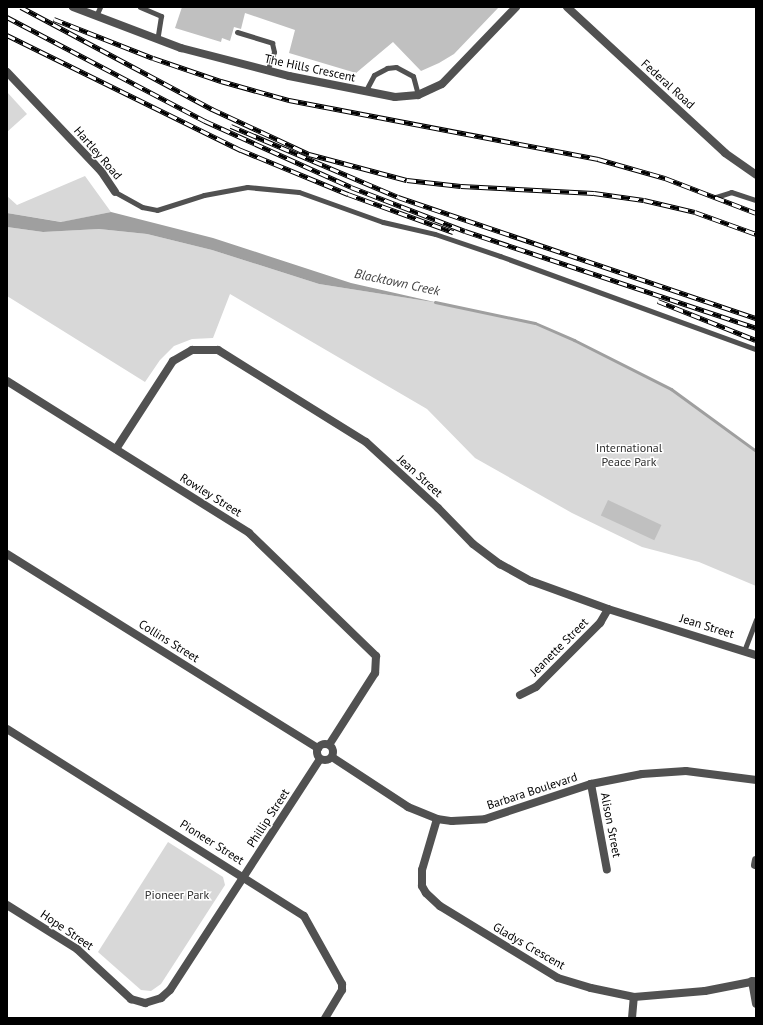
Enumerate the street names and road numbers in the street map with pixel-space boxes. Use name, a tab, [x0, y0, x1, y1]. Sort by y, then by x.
street label: The Hills Crescent	[263, 51, 357, 85]
street label: Federal Road	[638, 56, 698, 112]
street label: Hartley Road	[71, 123, 125, 183]
street label: Jean Street	[394, 452, 446, 500]
street label: Rowley Street	[177, 470, 245, 520]
street label: Jean Street	[678, 611, 736, 641]
street label: Jeanette Street	[527, 615, 591, 679]
street label: Collins Street	[136, 617, 202, 665]
street label: Barbara Boulevard	[485, 770, 579, 812]
street label: Phillip Street	[244, 786, 292, 850]
street label: Alison Street	[598, 791, 624, 859]
street label: Pioneer Street	[177, 817, 247, 867]
street label: Hope Street	[38, 907, 96, 953]
street label: Gladys Crescent	[490, 920, 568, 972]

